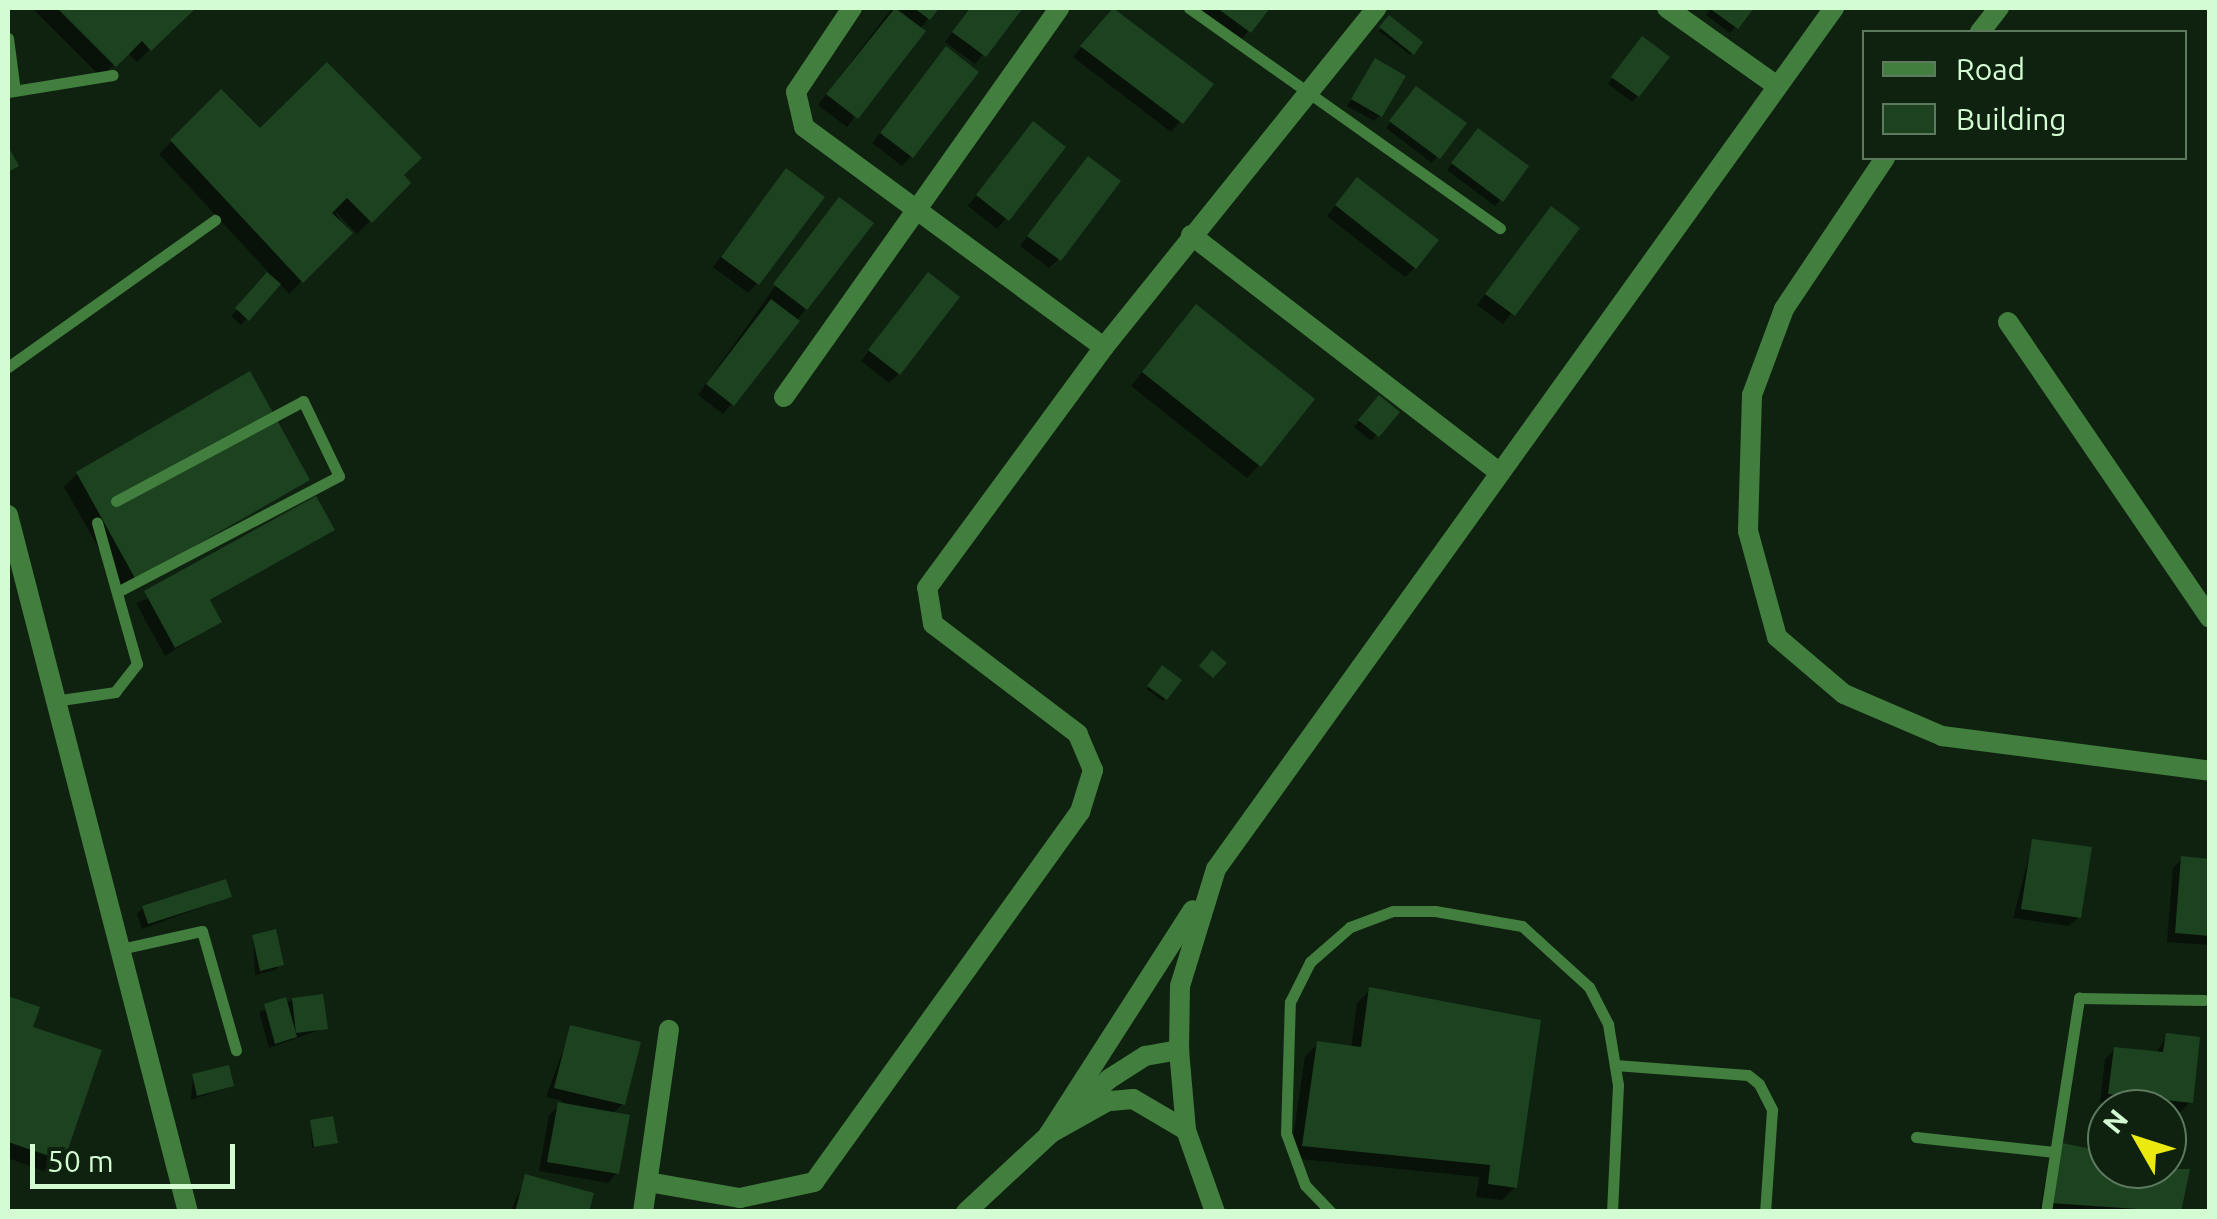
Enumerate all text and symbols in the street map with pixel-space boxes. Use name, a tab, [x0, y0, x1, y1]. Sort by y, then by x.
legend	[1862, 30, 2187, 160]
text: Road	[1956, 52, 2025, 86]
text: Building	[1956, 102, 2067, 136]
north arrow	[2087, 1089, 2187, 1189]
text: N	[2096, 1103, 2133, 1139]
scale bar	[35, 1124, 240, 1186]
text: 50 m	[47, 1144, 114, 1178]

